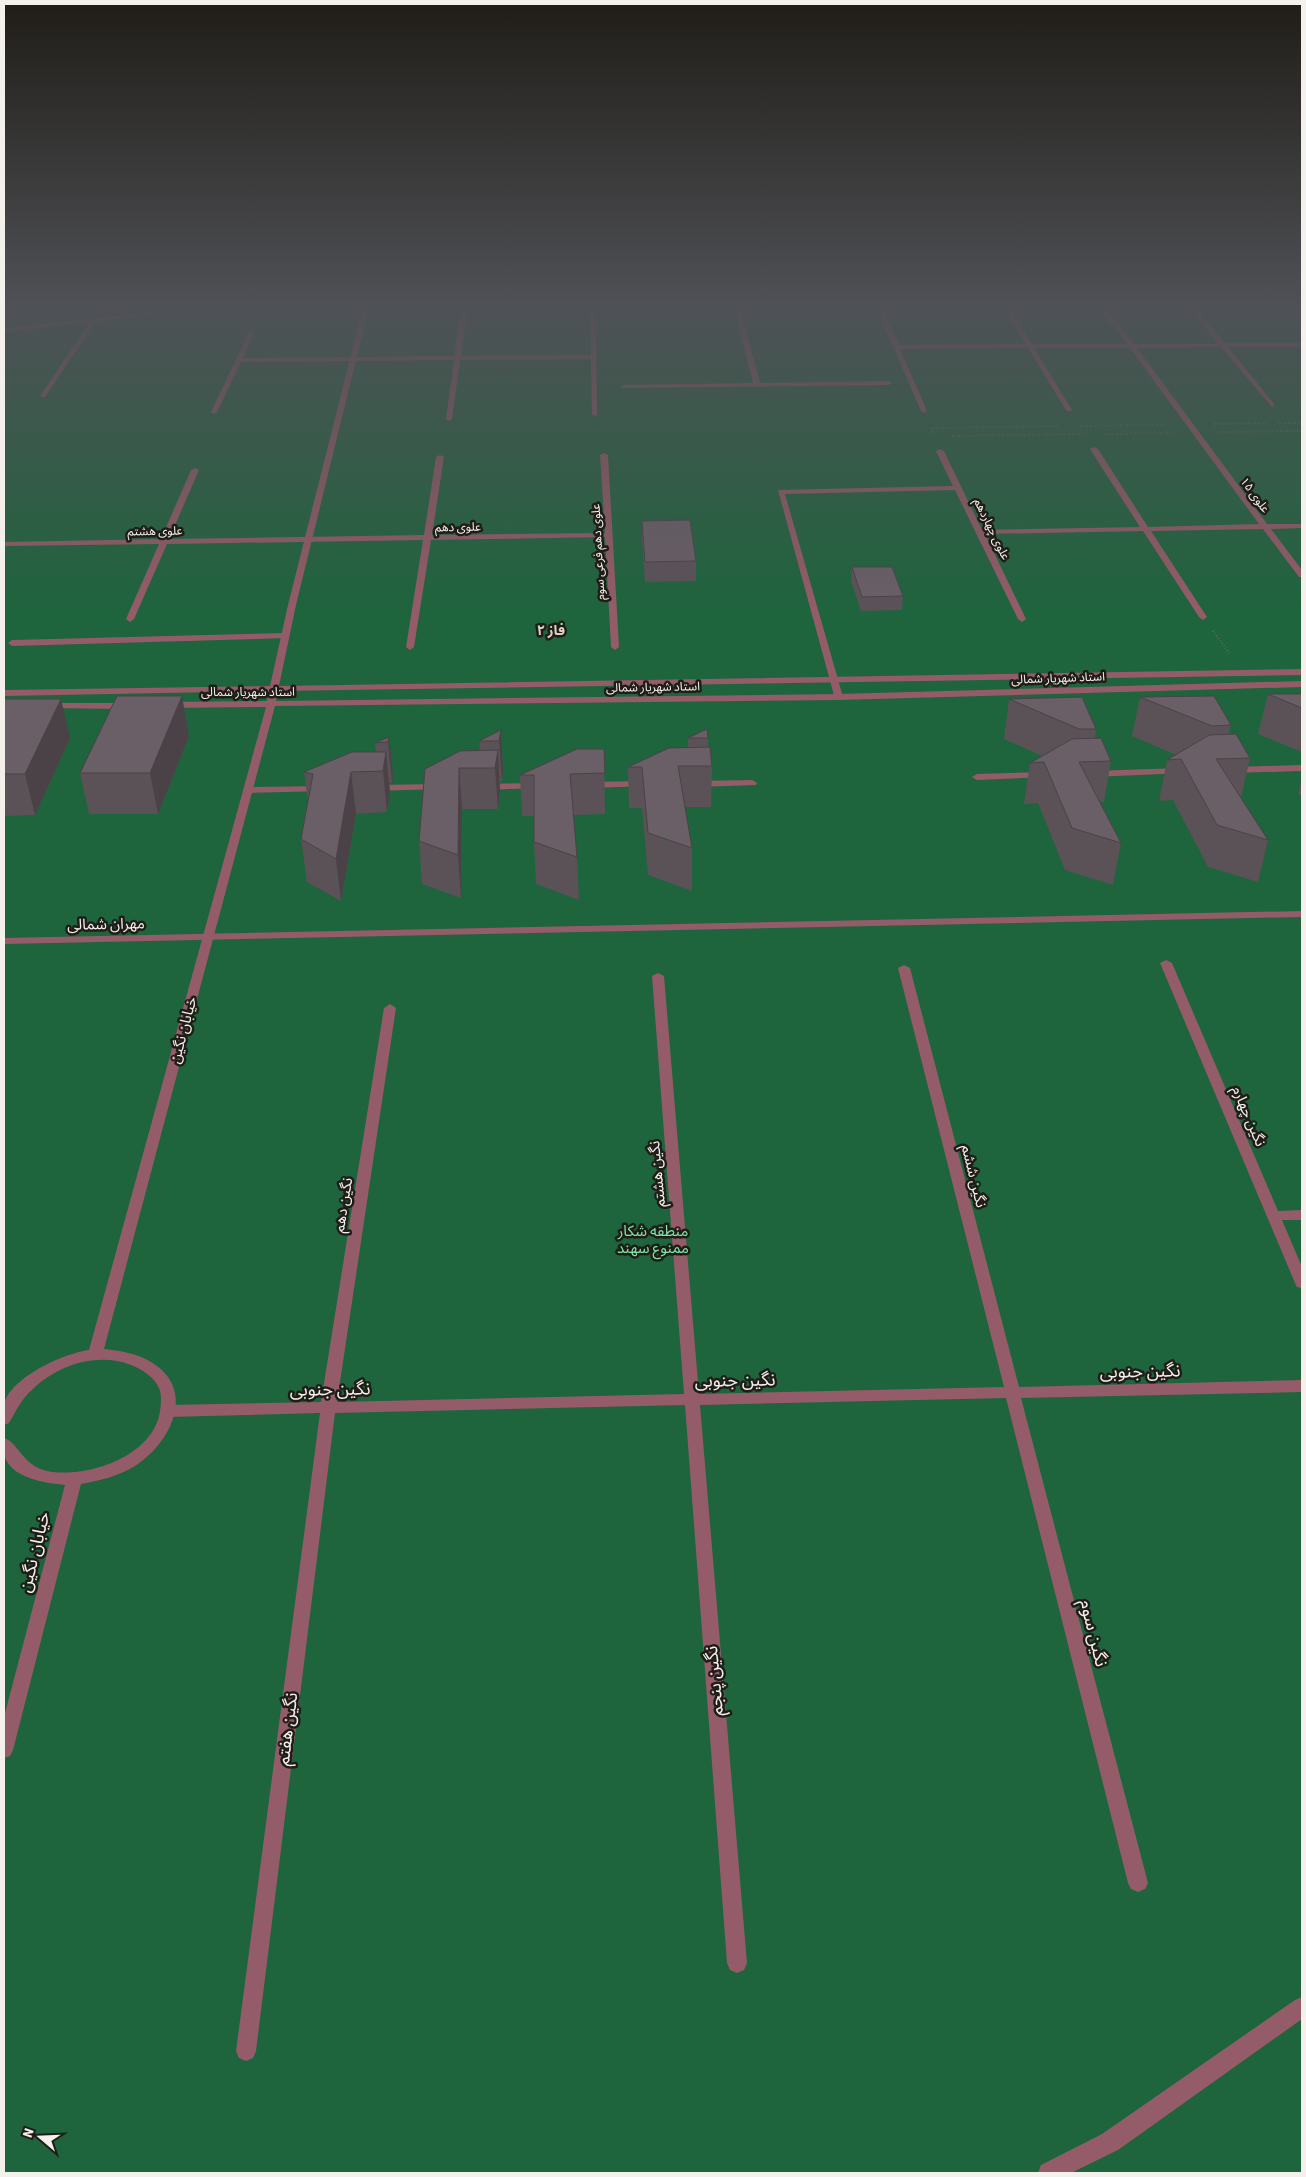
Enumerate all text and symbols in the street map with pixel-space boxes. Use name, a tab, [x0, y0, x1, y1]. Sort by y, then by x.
street label: علوی ۱۵	[1236, 474, 1273, 517]
street label: علوی چهاردهم	[969, 495, 1014, 563]
street label: علوی دهم فرعی سوم	[587, 503, 610, 601]
street label: علوی دهم	[435, 519, 481, 536]
street label: علوی هشتم	[127, 523, 183, 540]
district label: فاز ۲	[537, 621, 565, 641]
street label: استاد شهریار شمالی	[1011, 668, 1105, 689]
street label: استاد شهریار شمالی	[606, 678, 700, 697]
street label: استاد شهریار شمالی	[201, 684, 295, 701]
street label: مهران شمالی	[67, 913, 145, 936]
street label: خیابان نگین	[164, 994, 203, 1066]
street label: نگین چهارم	[1226, 1083, 1271, 1150]
street label: نگین هشتم	[644, 1140, 671, 1208]
street label: نگین ششم	[956, 1142, 991, 1210]
street label: نگین دهم	[329, 1176, 358, 1234]
park label: منطقه شکار ممنوع سهند	[617, 1221, 689, 1260]
street label: نگین جنوبی	[1099, 1358, 1181, 1385]
street label: نگین جنوبی	[694, 1367, 776, 1394]
street label: نگین جنوبی	[289, 1376, 371, 1403]
street label: خیابان نگین	[12, 1509, 57, 1595]
street label: نگین سوم	[1072, 1597, 1114, 1670]
street label: نگین پنجم	[699, 1645, 730, 1717]
street label: نگین هفتم	[271, 1691, 304, 1767]
north arrow	[15, 2112, 65, 2162]
text: N	[18, 2125, 40, 2141]

